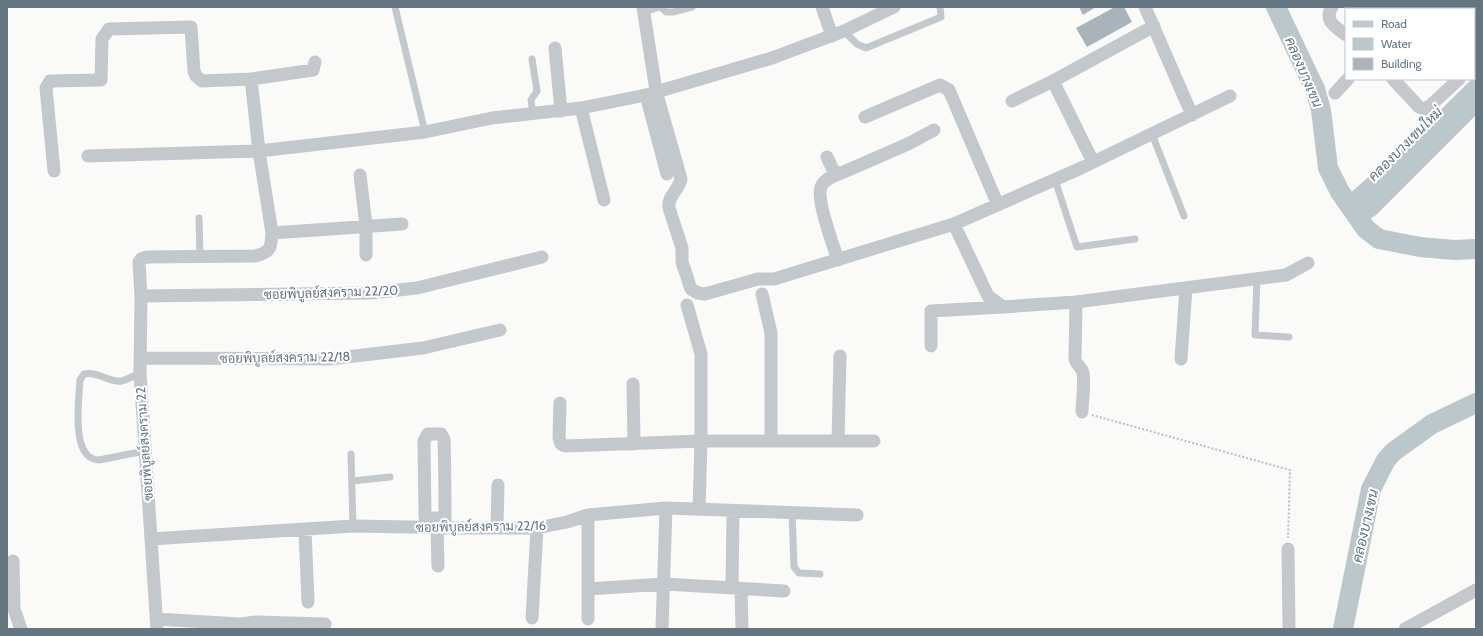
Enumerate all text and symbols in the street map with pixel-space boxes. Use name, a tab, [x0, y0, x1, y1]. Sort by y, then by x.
legend	[1345, 8, 1475, 80]
text: Road	[1381, 16, 1407, 31]
water label: คลองบางเขน	[1281, 34, 1327, 110]
text: Water	[1381, 36, 1412, 51]
text: Building	[1381, 56, 1423, 71]
water label: คลองบางเขนใหม่	[1364, 102, 1447, 185]
street label: ซอยพิบูลย์สงคราม 22/20	[264, 281, 398, 304]
street label: ซอยพิบูลย์สงคราม 22/18	[220, 347, 351, 368]
street label: ซอยพิบูลย์สงคราม 22	[131, 386, 158, 502]
water label: คลองบางเขน	[1348, 487, 1382, 565]
street label: ซอยพิบูลย์สงคราม 22/16	[416, 516, 546, 537]

